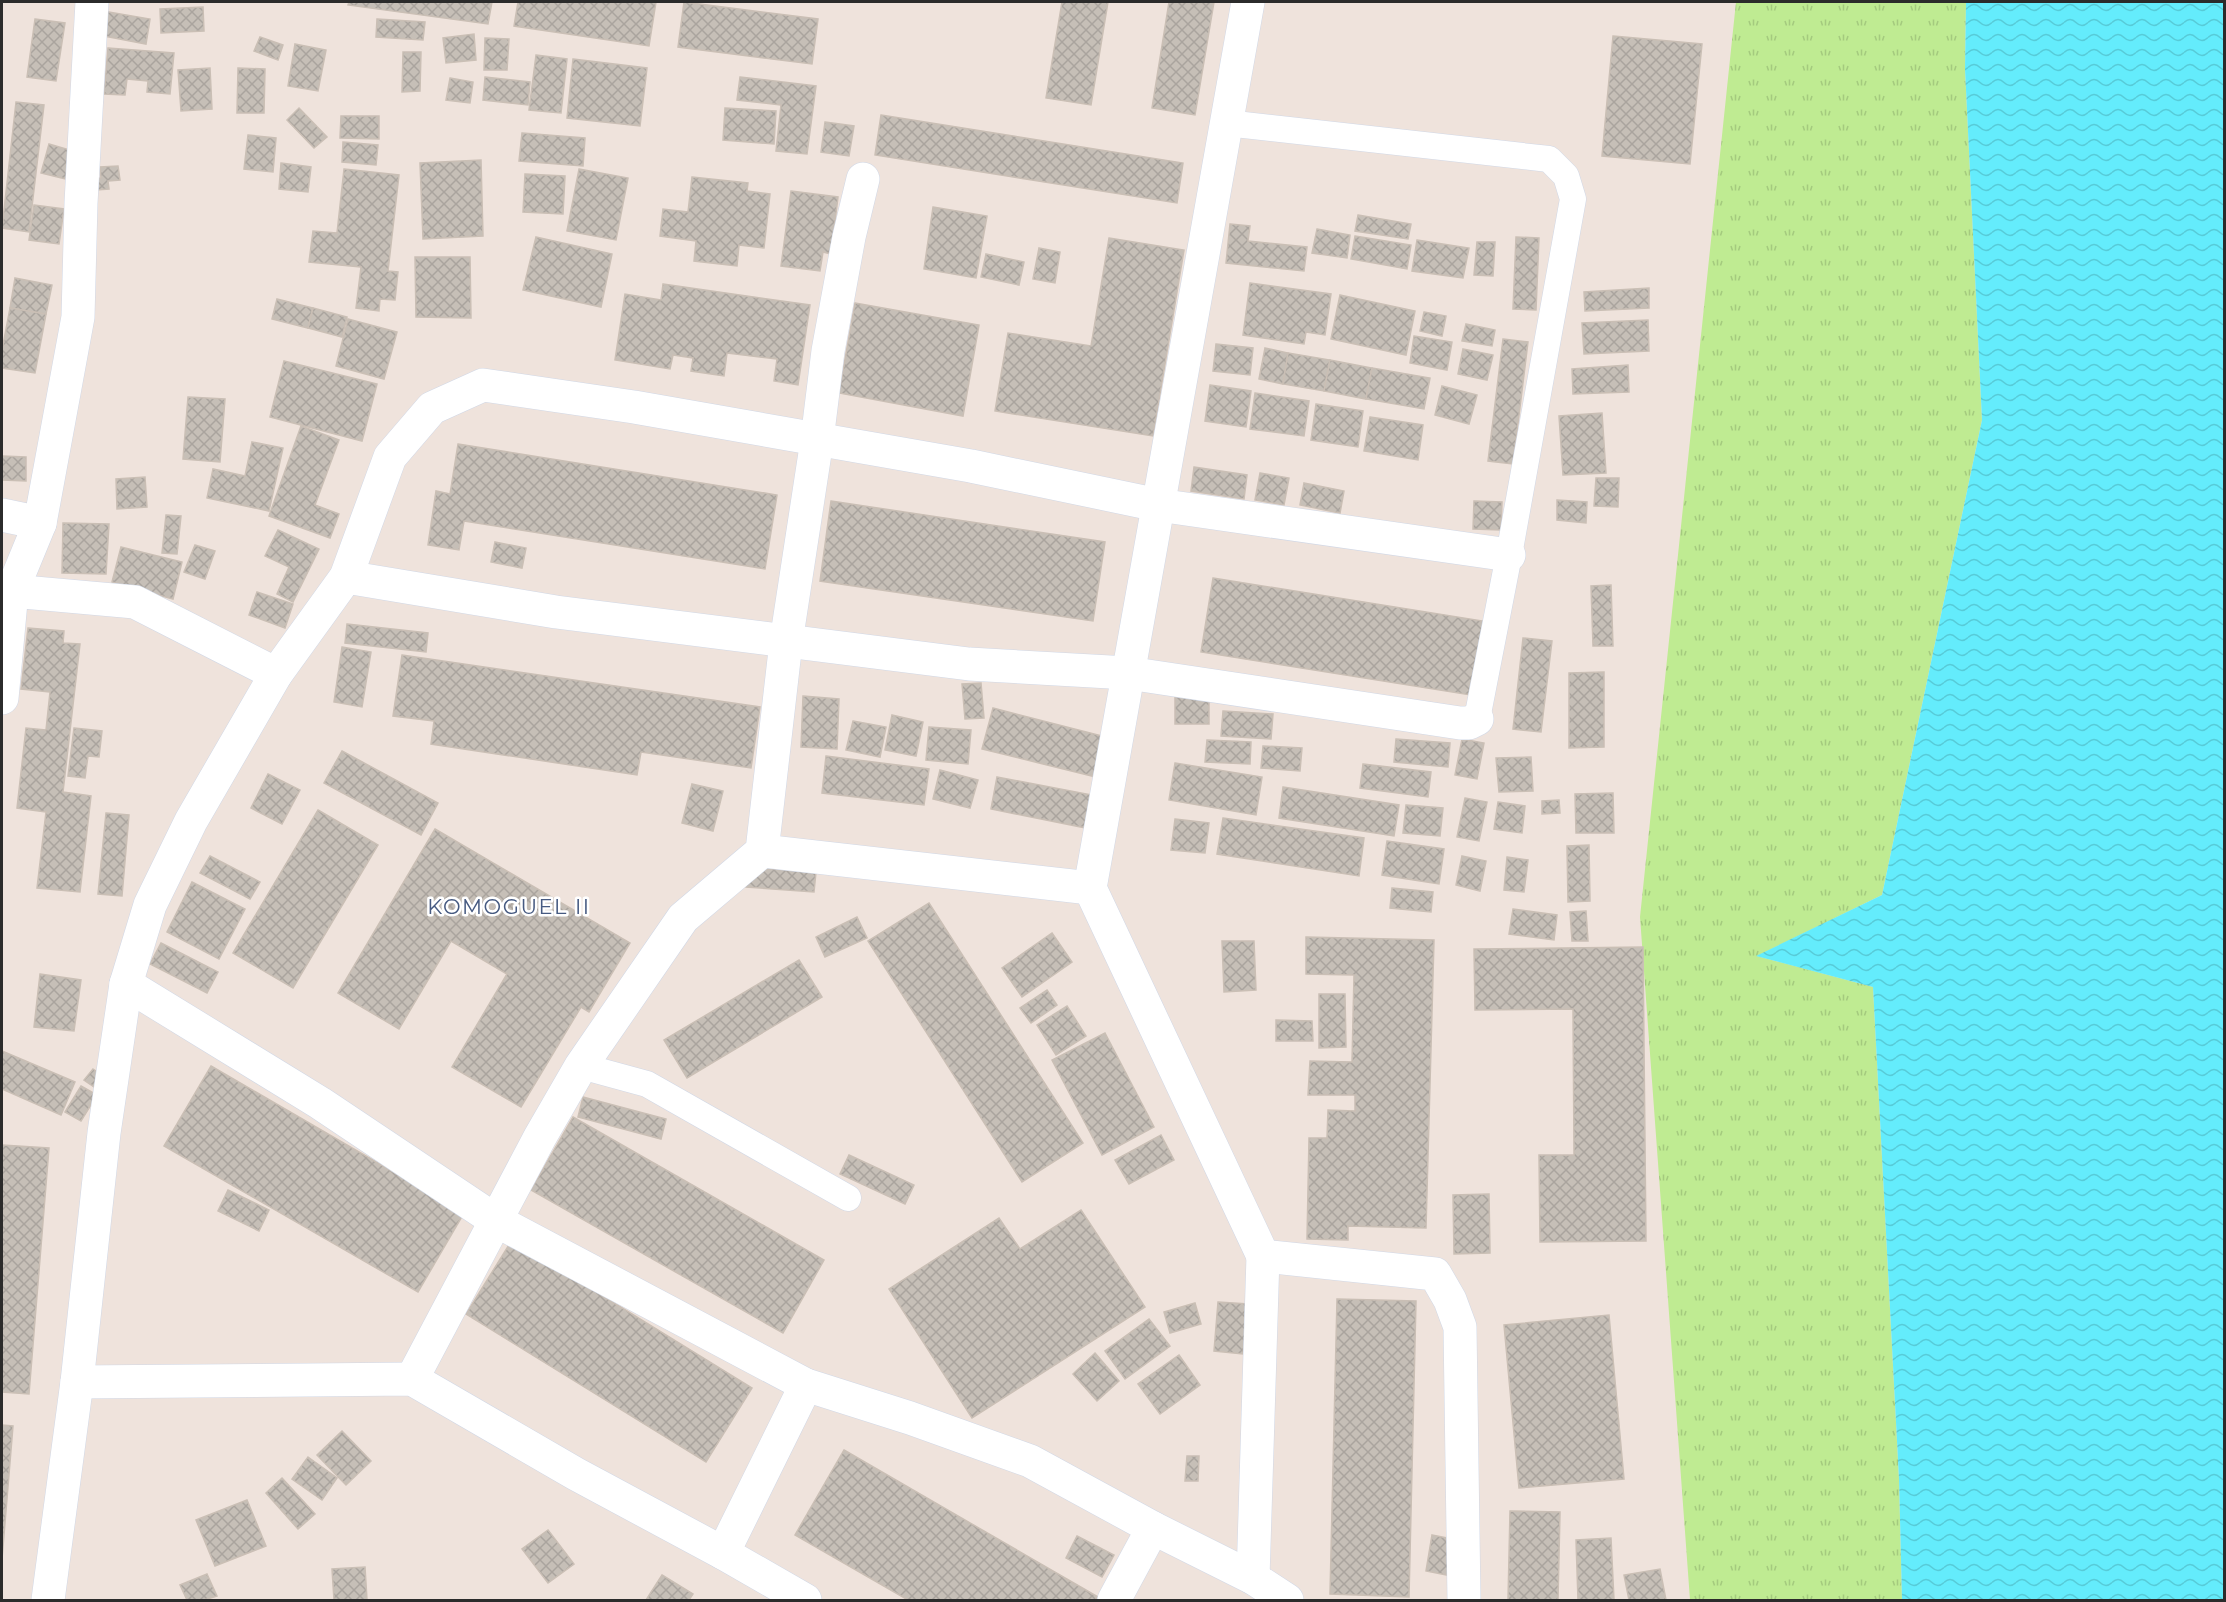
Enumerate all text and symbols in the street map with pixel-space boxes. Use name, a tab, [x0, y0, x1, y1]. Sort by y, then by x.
district label: KOMOGUEL II	[427, 894, 591, 919]

